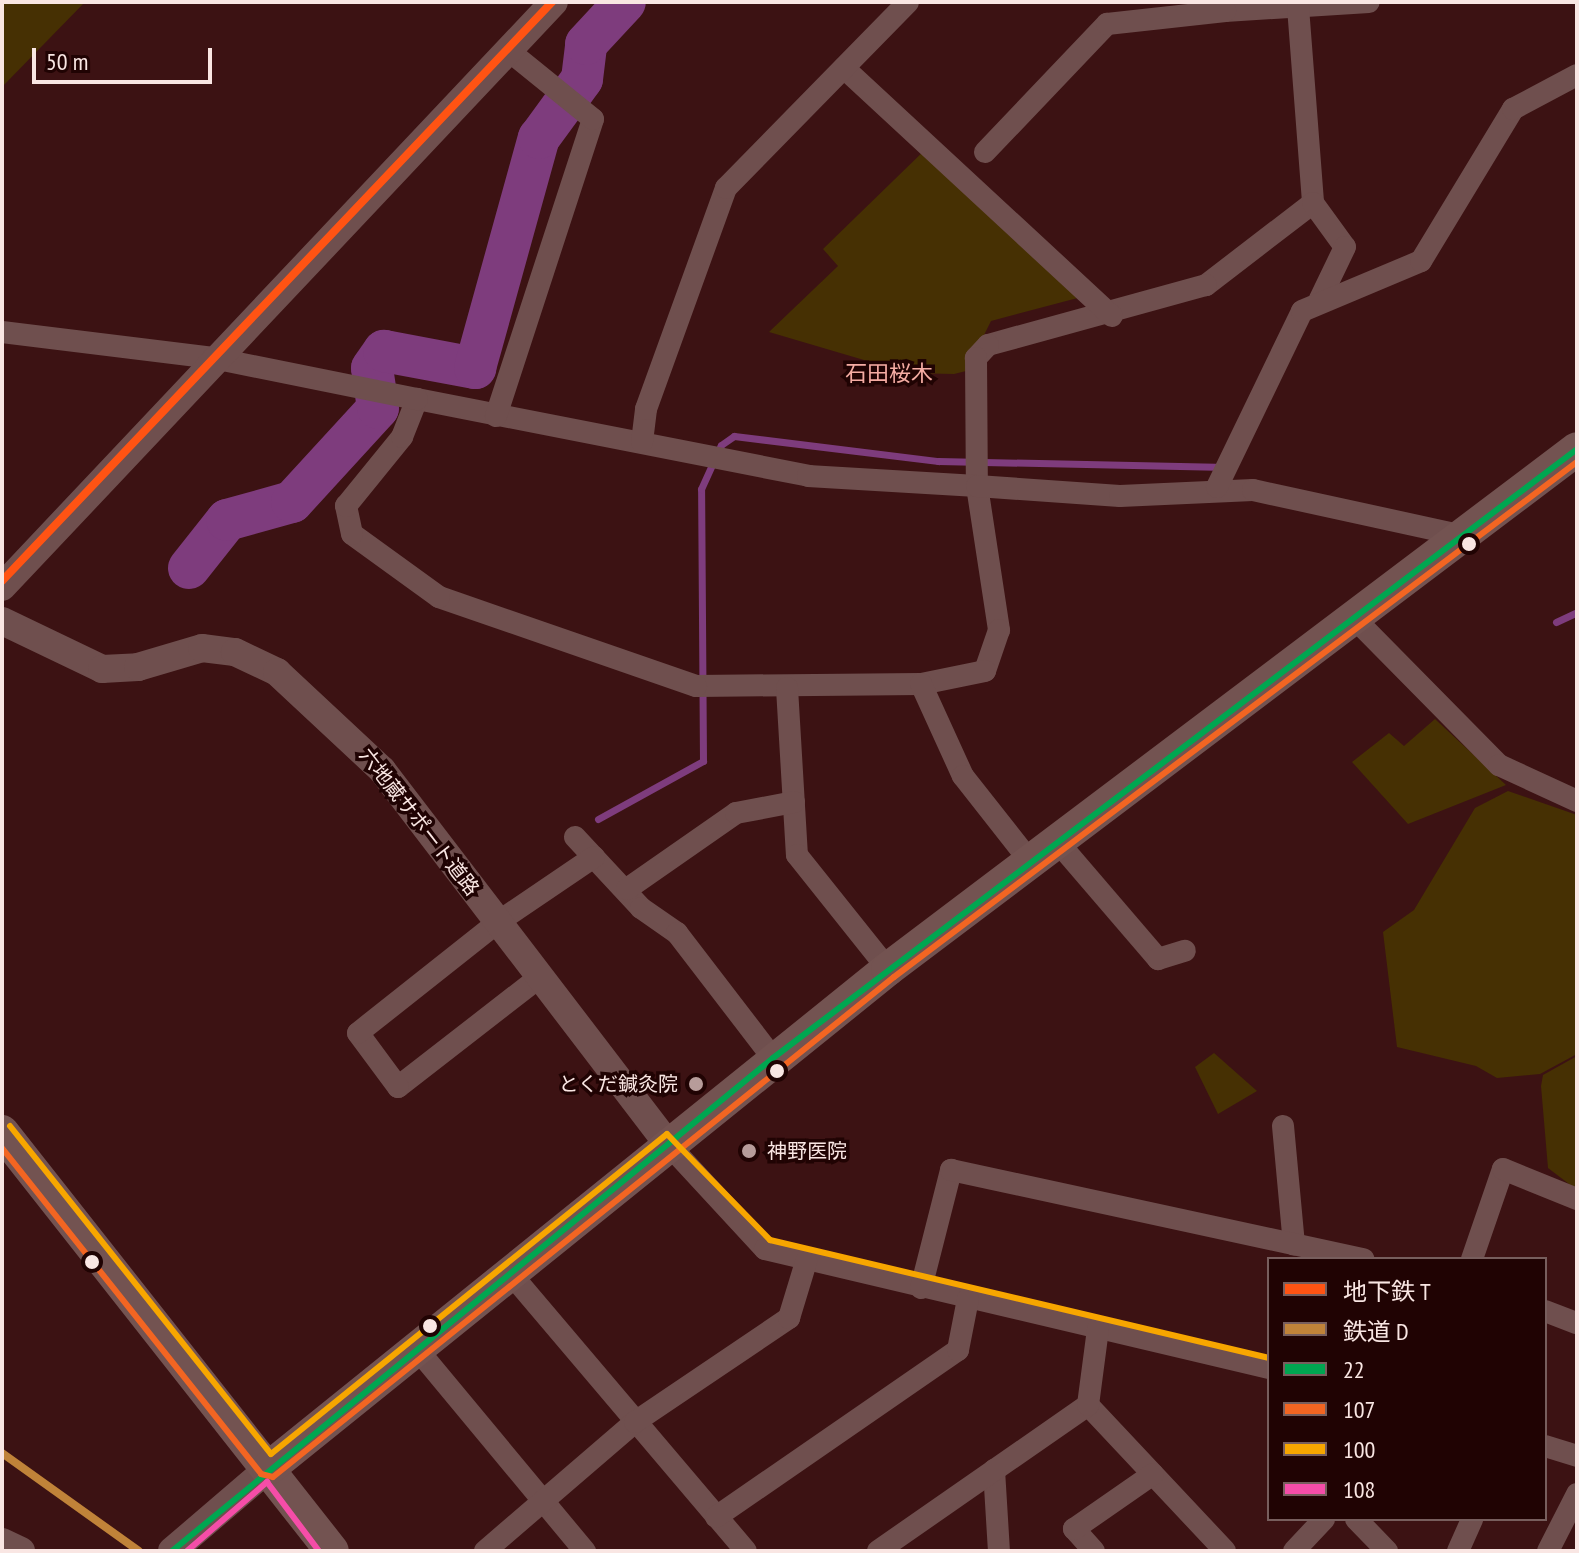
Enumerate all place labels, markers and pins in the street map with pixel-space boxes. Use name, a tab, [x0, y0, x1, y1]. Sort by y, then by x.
unlabelled marker	[1461, 536, 1477, 552]
unlabelled marker	[769, 1063, 785, 1079]
place label: とくだ鍼灸院	[558, 1072, 678, 1096]
marker: とくだ鍼灸院	[685, 1073, 707, 1095]
place label: 神野医院	[767, 1139, 847, 1163]
marker: 神野医院	[738, 1140, 760, 1162]
unlabelled marker	[84, 1254, 100, 1270]
unlabelled marker	[422, 1318, 438, 1334]

